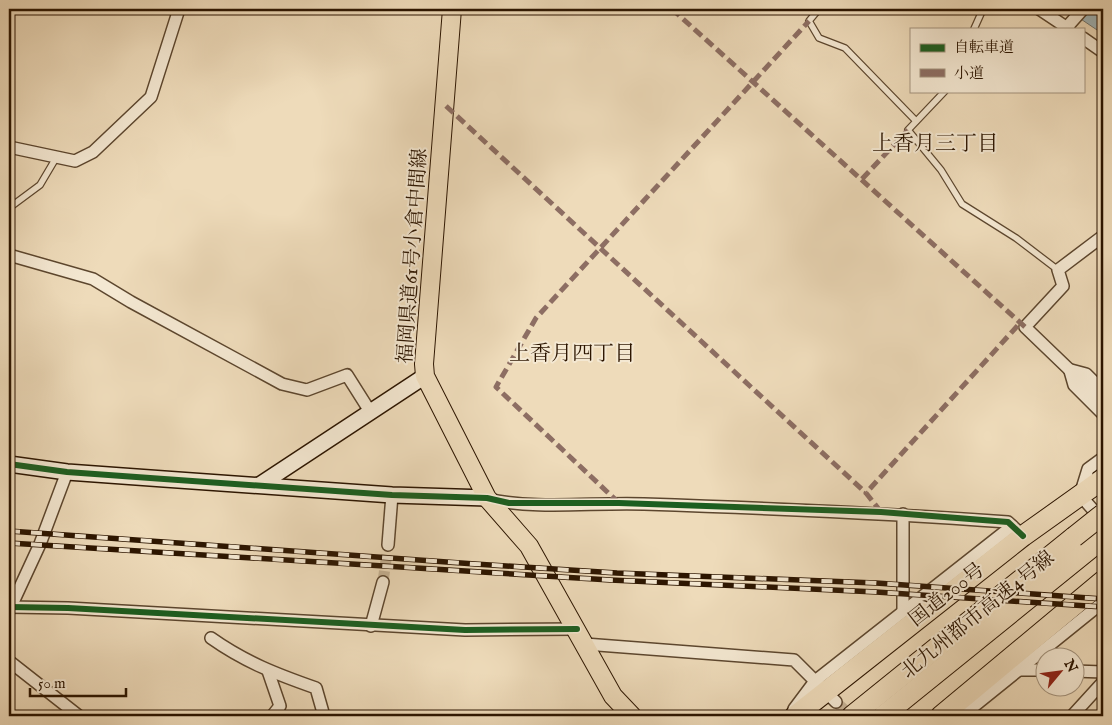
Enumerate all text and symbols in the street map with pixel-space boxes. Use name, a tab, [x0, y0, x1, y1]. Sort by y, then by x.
legend	[910, 28, 1084, 92]
text: 自転車道	[954, 38, 1014, 57]
text: 小道	[954, 64, 984, 83]
district label: 上香月三丁目	[872, 131, 998, 158]
street label: 福岡県道61号小倉中間線	[393, 148, 433, 364]
district label: 上香月四丁目	[509, 341, 635, 368]
street label: 北九州都市高速4号線	[896, 546, 1060, 684]
street label: 国道200号	[904, 558, 990, 632]
north arrow	[1034, 648, 1084, 698]
text: N	[1059, 656, 1081, 676]
scale bar	[30, 665, 126, 697]
text: 50 m	[38, 674, 66, 693]

